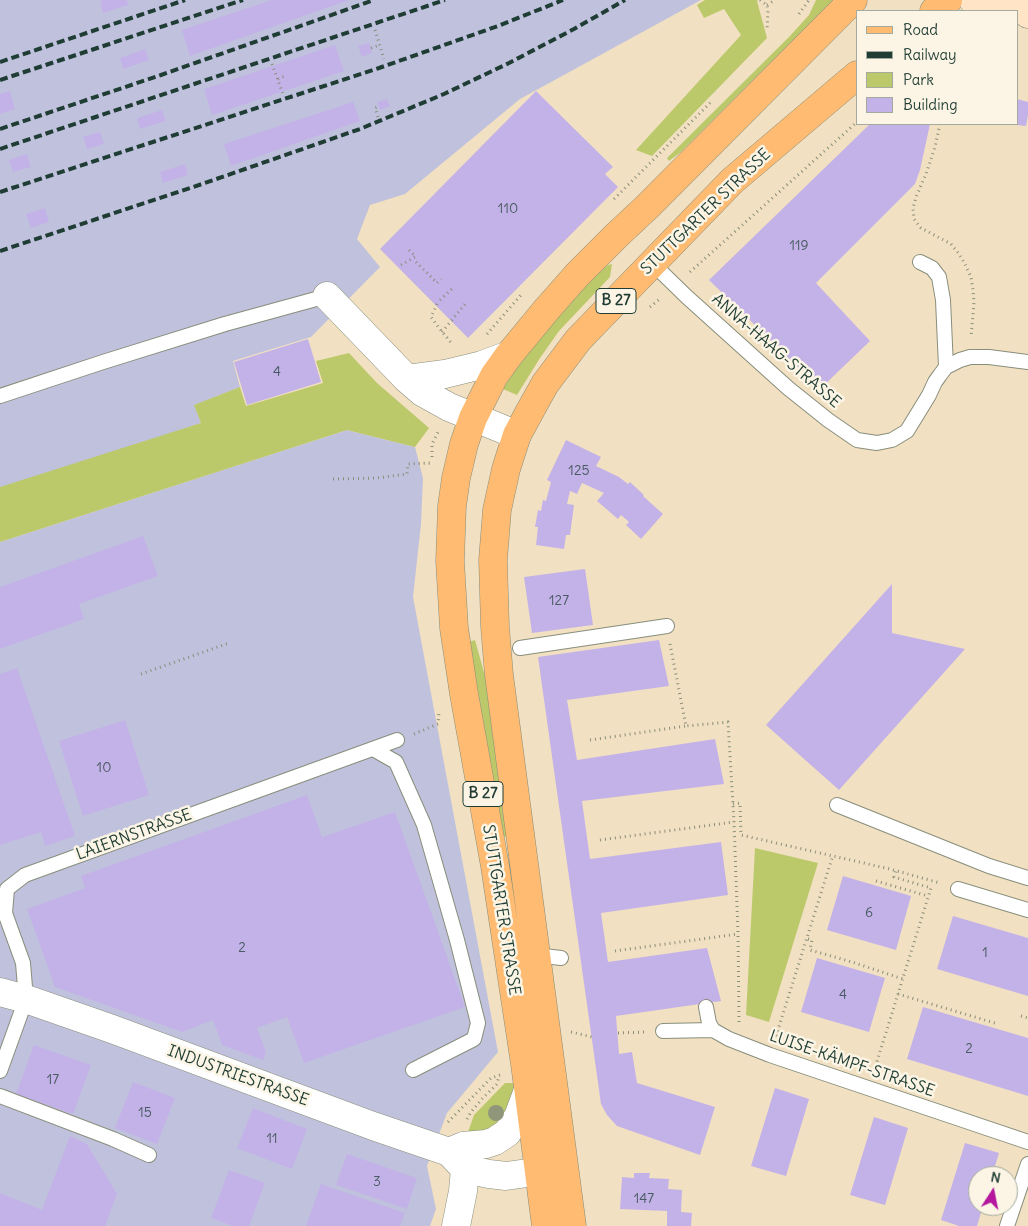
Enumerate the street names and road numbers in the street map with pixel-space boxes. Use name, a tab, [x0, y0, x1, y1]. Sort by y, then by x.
street label: STUTTGARTER STRASSE	[637, 145, 775, 279]
road number: B 27	[596, 288, 636, 314]
street label: ANNA-HAAG-STRASSE	[708, 290, 844, 412]
road number: B 27	[463, 782, 503, 806]
street label: LAIERNSTRASSE	[74, 805, 194, 865]
street label: STUTTGARTER STRASSE	[478, 823, 524, 997]
street label: LUISE-KÄMPF-STRASSE	[767, 1027, 937, 1101]
street label: INDUSTRIESTRASSE	[165, 1042, 311, 1110]

